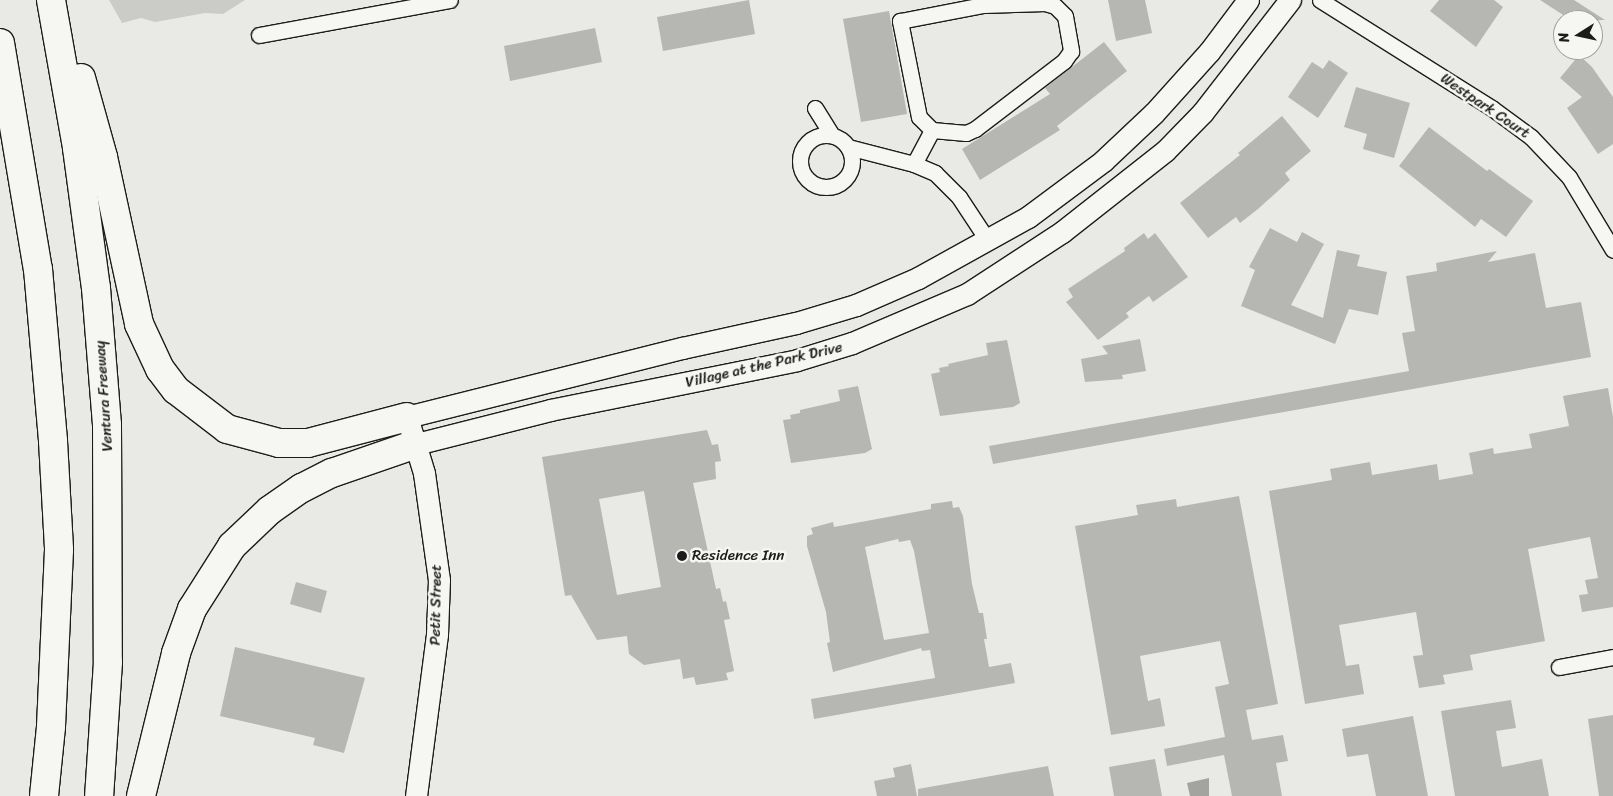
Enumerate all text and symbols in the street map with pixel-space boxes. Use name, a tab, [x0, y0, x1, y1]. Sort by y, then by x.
north arrow	[1553, 10, 1603, 60]
text: N	[1551, 31, 1577, 44]
street label: Westpark Court	[1437, 69, 1533, 143]
street label: Village at the Park Drive	[684, 338, 844, 392]
street label: Ventura Freeway	[91, 340, 117, 452]
place label: Residence Inn	[692, 547, 784, 565]
marker: Residence Inn	[676, 550, 688, 562]
street label: Petit Street	[426, 564, 446, 646]

